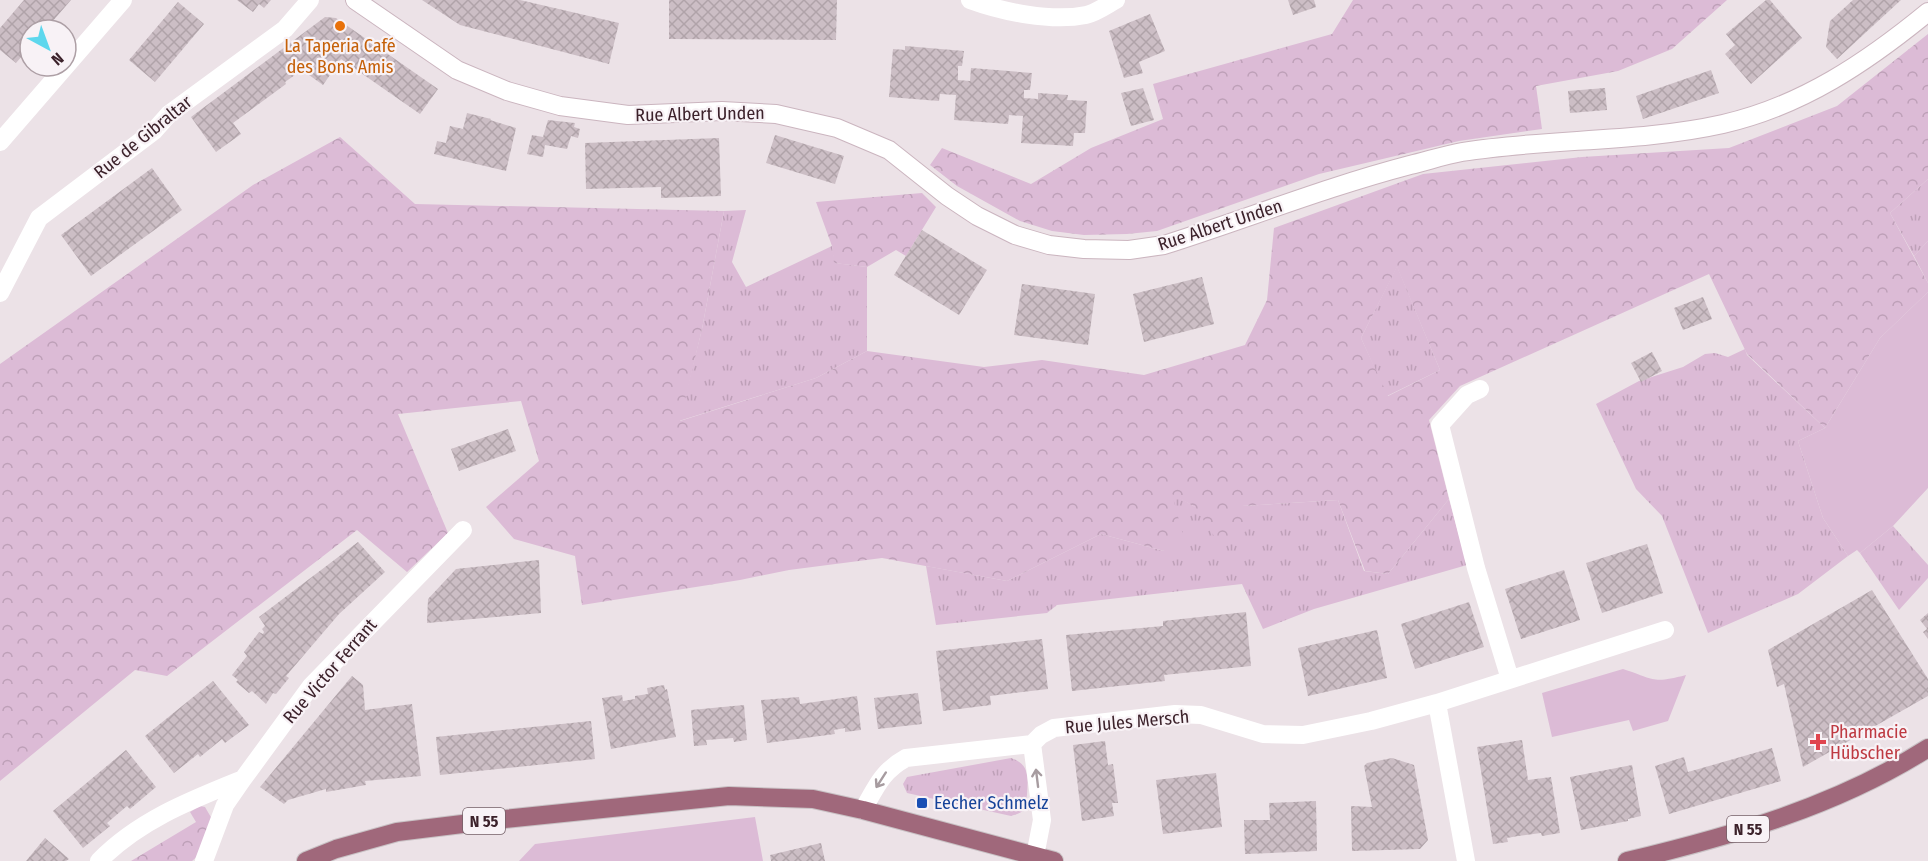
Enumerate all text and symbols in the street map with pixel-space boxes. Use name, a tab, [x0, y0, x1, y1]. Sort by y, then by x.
north arrow	[18, 18, 78, 78]
marker: La Taperia Café des Bons Amis	[333, 19, 347, 33]
place label: La Taperia Café des Bons Amis	[284, 35, 396, 78]
text: N	[48, 49, 67, 69]
street label: Rue de Gibraltar	[90, 90, 197, 183]
street label: Rue Albert Unden	[635, 102, 765, 126]
street label: Rue Albert Unden	[1155, 195, 1285, 255]
street label: Rue Victor Ferrant	[279, 614, 382, 728]
street label: Rue Jules Mersch	[1064, 706, 1190, 738]
place label: Pharmacie Hübscher	[1830, 721, 1908, 764]
marker: Pharmacie Hübscher	[1811, 735, 1825, 749]
one-way arrow	[1031, 768, 1042, 788]
one-way arrow	[875, 771, 887, 787]
place label: Eecher Schmelz	[934, 792, 1048, 814]
marker: Eecher Schmelz	[915, 796, 929, 810]
road number: N 55	[463, 808, 505, 834]
road number: N 55	[1727, 816, 1769, 842]

